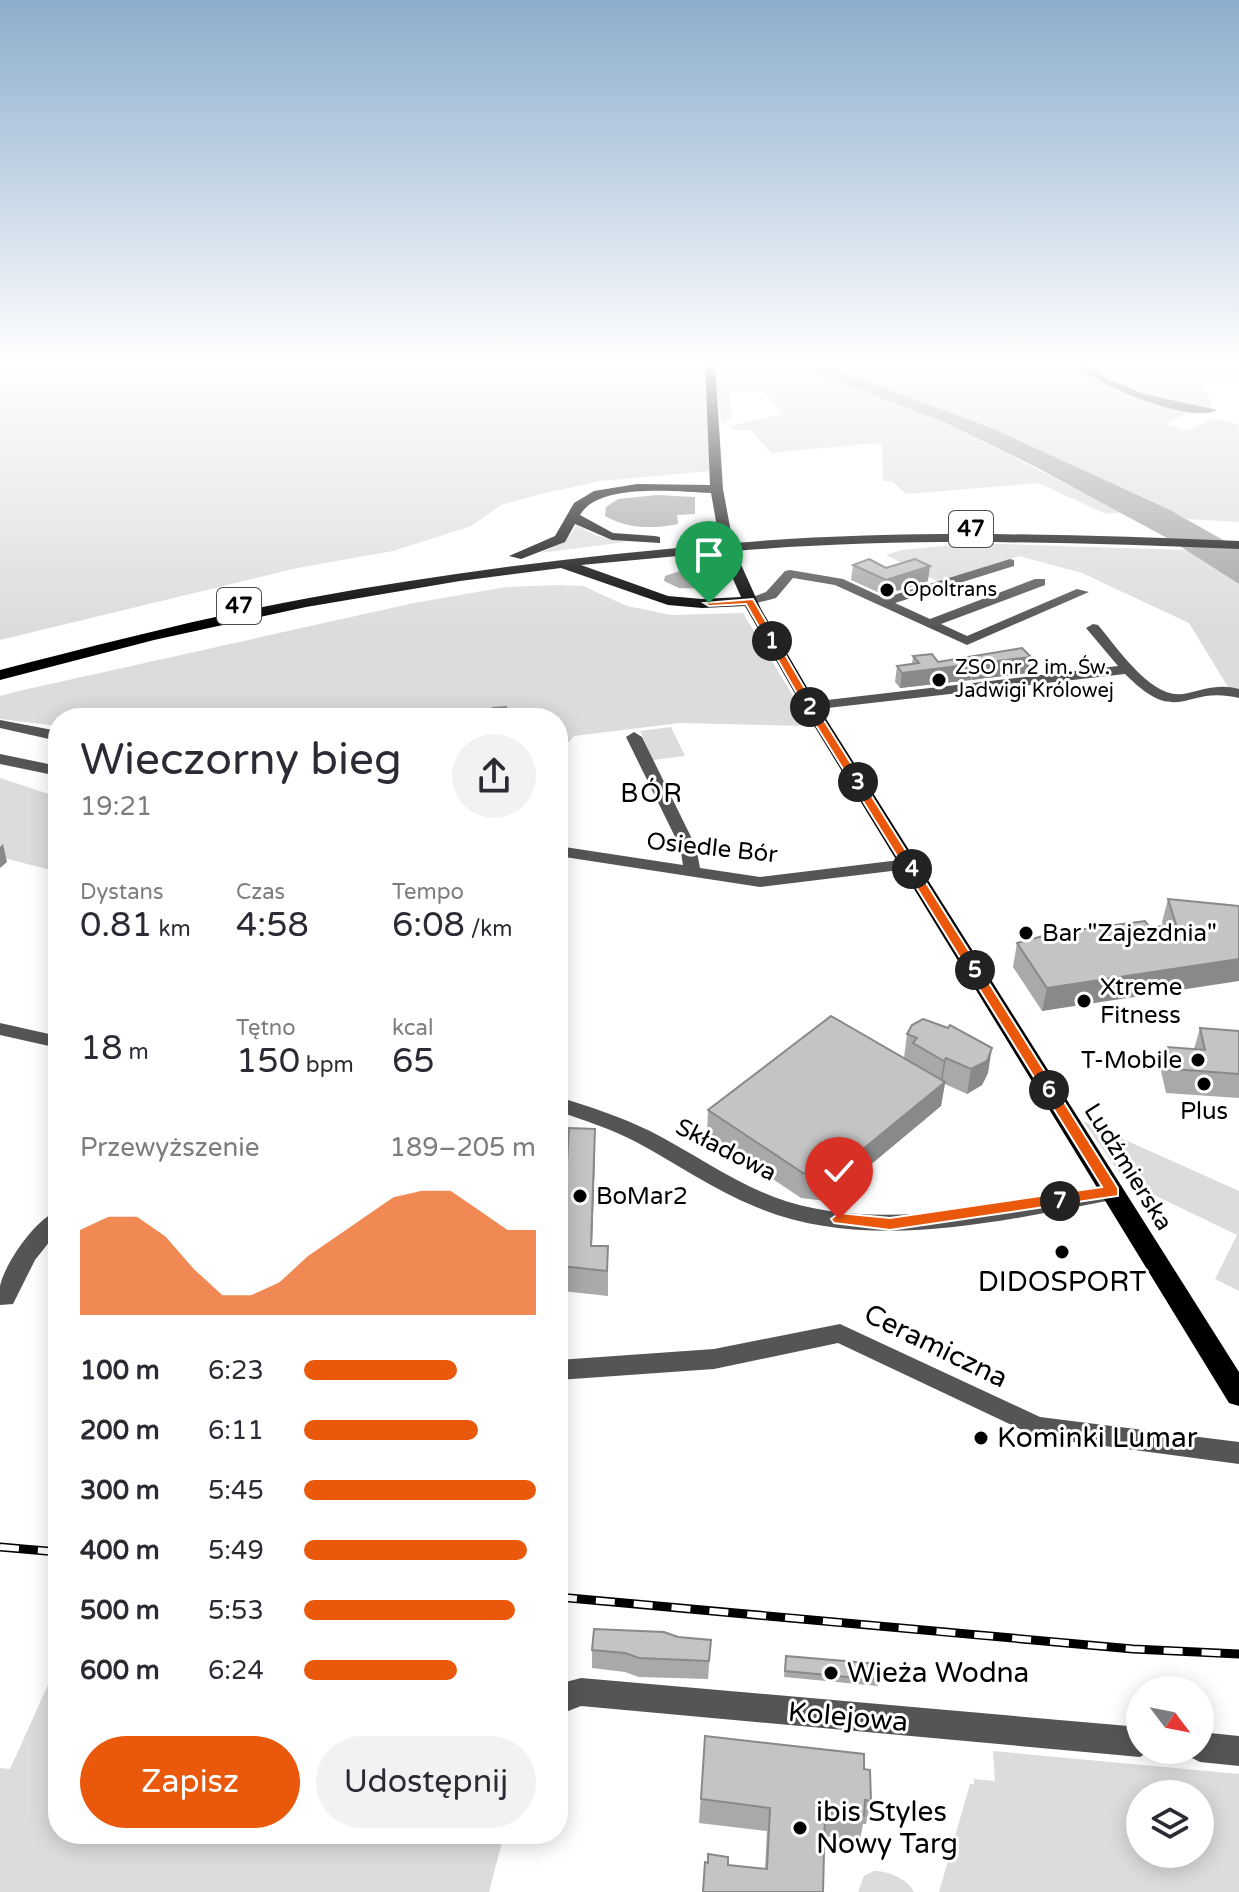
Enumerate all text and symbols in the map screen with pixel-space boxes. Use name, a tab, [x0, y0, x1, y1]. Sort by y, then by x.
road number: 47	[949, 511, 993, 547]
pin	[675, 521, 743, 603]
icon: arrive	[687, 533, 731, 577]
place label: Opoltrans	[903, 578, 997, 602]
marker: Opoltrans	[878, 581, 896, 599]
road number: 47	[217, 588, 261, 624]
pin: 1	[752, 621, 792, 661]
text: 1	[765, 628, 779, 654]
place label: ZSO nr 2 im. Św. Jadwigi Królowej	[955, 655, 1114, 703]
marker: ZSO nr 2 im. Św. Jadwigi Królowej	[930, 671, 948, 689]
pin: 2	[790, 687, 830, 727]
text: 2	[803, 694, 817, 720]
text: Wieczorny bieg	[80, 734, 402, 787]
button: share	[452, 734, 536, 818]
pin: 3	[838, 762, 878, 802]
text: 3	[851, 769, 865, 795]
district label: BÓR	[620, 777, 684, 809]
text: 19:21	[80, 791, 152, 822]
street label: Osiedle Bór	[645, 827, 780, 869]
pin: 4	[892, 849, 932, 889]
text: 4	[905, 856, 919, 882]
text: Dystans	[80, 879, 164, 905]
text: Czas	[236, 879, 285, 905]
text: Tempo	[392, 879, 464, 905]
text: 0.81	[80, 905, 153, 946]
text: 4:58	[236, 905, 309, 946]
text: 6:08	[392, 905, 465, 946]
text: km	[153, 916, 191, 942]
text: /km	[465, 916, 513, 942]
place label: Bar "Zajezdnia"	[1042, 919, 1217, 948]
marker: Bar "Zajezdnia"	[1017, 924, 1035, 942]
pin: 5	[955, 950, 995, 990]
text: 5	[968, 957, 982, 983]
place label: Xtreme Fitness	[1100, 973, 1182, 1030]
marker: Xtreme Fitness	[1075, 992, 1093, 1010]
text: Tętno	[236, 1015, 296, 1041]
text: kcal	[392, 1015, 433, 1041]
text: 18	[80, 1028, 123, 1069]
text: m	[123, 1039, 149, 1065]
text: 150	[236, 1041, 300, 1082]
text: 65	[392, 1041, 435, 1082]
place label: T-Mobile	[1081, 1046, 1182, 1075]
marker: T-Mobile	[1189, 1051, 1207, 1069]
text: bpm	[300, 1052, 354, 1078]
pin: 6	[1029, 1070, 1069, 1110]
marker: Plus	[1195, 1075, 1213, 1093]
text: 6	[1042, 1077, 1056, 1103]
place label: Plus	[1180, 1097, 1228, 1126]
street label: Ludźmierska	[1078, 1098, 1178, 1236]
street label: Składowa	[671, 1112, 781, 1188]
text: Przewyższenie	[80, 1132, 259, 1163]
text: 189–205 m	[390, 1132, 536, 1163]
pin	[805, 1137, 873, 1219]
icon: check	[817, 1149, 861, 1193]
pin: 7	[1040, 1181, 1080, 1221]
place label: BoMar2	[596, 1182, 688, 1211]
marker: BoMar2	[571, 1187, 589, 1205]
text: 7	[1053, 1188, 1067, 1214]
marker: DIDOSPORT	[1053, 1243, 1071, 1261]
place label: DIDOSPORT	[978, 1265, 1146, 1299]
street label: Ceramiczna	[859, 1297, 1013, 1395]
text: 100 m	[80, 1355, 160, 1386]
text: 6:23	[208, 1355, 264, 1386]
text: 200 m	[80, 1415, 160, 1446]
text: 6:11	[208, 1415, 264, 1446]
place label: Kominki Lumar	[997, 1421, 1198, 1455]
marker: Kominki Lumar	[972, 1429, 990, 1447]
text: 300 m	[80, 1475, 160, 1506]
text: 5:45	[208, 1475, 264, 1506]
text: 400 m	[80, 1535, 160, 1566]
text: 5:49	[208, 1535, 264, 1566]
text: 500 m	[80, 1595, 160, 1626]
text: 5:53	[208, 1595, 264, 1626]
text: 600 m	[80, 1655, 160, 1686]
text: 6:24	[208, 1655, 264, 1686]
place label: Wieża Wodna	[847, 1656, 1029, 1690]
marker: Wieża Wodna	[822, 1664, 840, 1682]
north arrow	[1126, 1676, 1214, 1764]
map controls	[1126, 1676, 1214, 1868]
street label: Kolejowa	[787, 1695, 909, 1739]
button: Zapisz	[80, 1736, 300, 1828]
button: Udostępnij	[316, 1736, 536, 1828]
button: layers	[1126, 1780, 1214, 1868]
place label: ibis Styles Nowy Targ	[816, 1795, 958, 1861]
marker: ibis Styles Nowy Targ	[791, 1819, 809, 1837]

